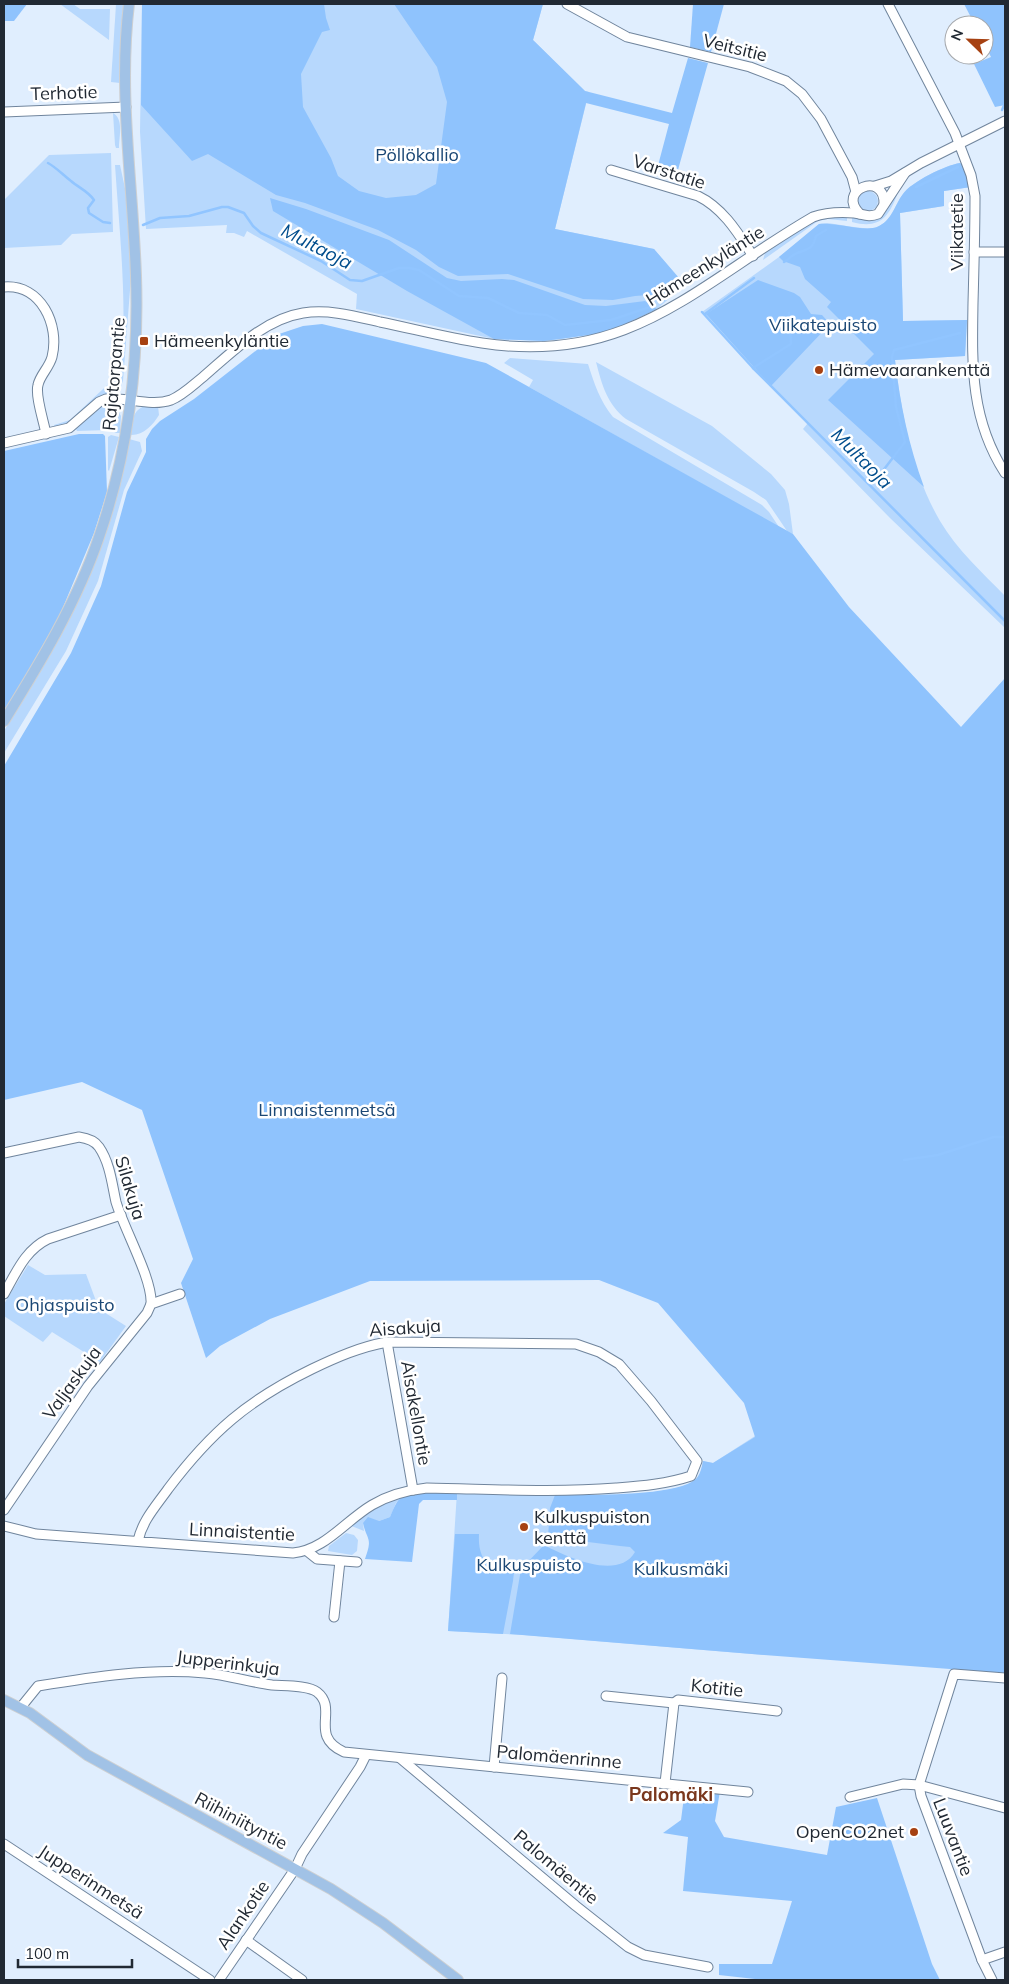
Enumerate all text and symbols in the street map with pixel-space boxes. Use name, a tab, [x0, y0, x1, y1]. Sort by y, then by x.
north arrow	[944, 15, 994, 65]
text: N	[947, 27, 967, 43]
street label: Veitsitie	[701, 28, 770, 67]
street label: Terhotie	[30, 80, 98, 105]
park label: Pöllökallio	[375, 143, 459, 166]
street label: Varstatie	[630, 149, 708, 194]
street label: Viikatetie	[945, 193, 968, 271]
water label: Multaoja	[277, 218, 357, 274]
street label: Hämeenkyläntie	[641, 220, 768, 311]
park label: Viikatepuisto	[769, 313, 877, 336]
street label: Rajatorpantie	[97, 316, 130, 432]
place label: Hämeenkyläntie	[154, 329, 289, 352]
marker: Hämeenkyläntie	[138, 335, 150, 347]
place label: Hämevaarankenttä	[829, 358, 990, 381]
marker: Hämevaarankenttä	[813, 364, 825, 376]
water label: Multaoja	[826, 422, 898, 494]
park label: Linnaistenmetsä	[258, 1098, 396, 1121]
street label: Silakuja	[110, 1153, 151, 1222]
park label: Ohjaspuisto	[15, 1293, 115, 1316]
street label: Aisakuja	[368, 1314, 442, 1341]
street label: Valjaskuja	[37, 1341, 106, 1424]
street label: Aisakellontie	[396, 1359, 437, 1467]
place label: Kulkuspuiston kenttä	[534, 1505, 650, 1549]
street label: Linnaistentie	[188, 1517, 296, 1546]
marker: Kulkuspuiston kenttä	[518, 1521, 530, 1533]
park label: Kulkuspuisto	[476, 1553, 582, 1576]
park label: Kulkusmäki	[634, 1557, 728, 1580]
street label: Jupperinkuja	[175, 1645, 281, 1680]
street label: Kotitie	[690, 1673, 744, 1702]
street label: Palomäenrinne	[496, 1740, 622, 1773]
district label: Palomäki	[629, 1782, 713, 1806]
street label: Riihiniityntie	[191, 1786, 292, 1855]
street label: Luuvantie	[928, 1795, 979, 1879]
place label: OpenCO2net	[796, 1820, 904, 1843]
street label: Palomäentie	[509, 1824, 604, 1909]
marker: OpenCO2net	[908, 1826, 920, 1838]
street label: Jupperinmetsä	[34, 1839, 148, 1924]
street label: Alankotie	[211, 1876, 274, 1954]
scale bar	[18, 1936, 131, 1968]
text: 100 m	[25, 1944, 69, 1963]

